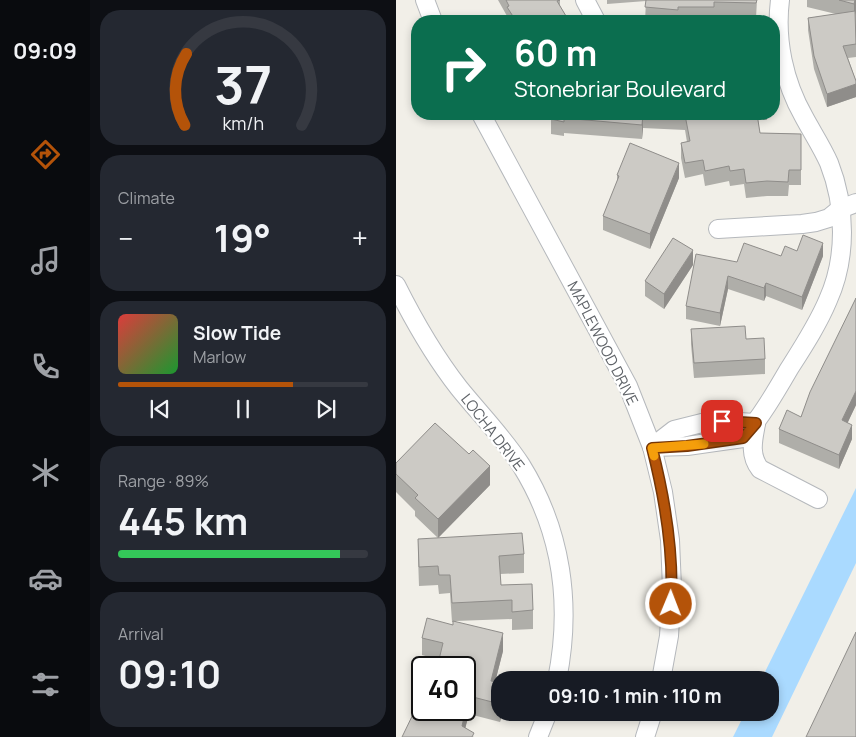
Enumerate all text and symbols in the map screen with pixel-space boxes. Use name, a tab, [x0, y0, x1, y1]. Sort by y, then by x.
text: 60 m	[514, 29, 597, 77]
icon: right	[431, 35, 496, 100]
text: 09:09	[13, 36, 77, 66]
text: 37	[214, 49, 272, 120]
text: Stonebriar Boulevard	[514, 74, 726, 104]
text: km/h	[222, 111, 264, 135]
icon: directions	[28, 137, 63, 172]
text: Climate	[118, 187, 175, 209]
text: 19°	[214, 211, 271, 263]
text: −	[118, 219, 133, 257]
text: +	[352, 219, 368, 257]
icon: music	[28, 243, 63, 278]
street label: MAPLEWOOD DRIVE	[563, 277, 643, 409]
text: Slow Tide	[193, 320, 281, 346]
text: Marlow	[193, 346, 246, 368]
icon: phone	[28, 349, 63, 384]
street label: LOCHA DRIVE	[456, 389, 530, 475]
icon: previous	[146, 395, 174, 423]
icon: pause	[229, 395, 257, 423]
icon: next	[312, 395, 340, 423]
pin	[701, 400, 743, 442]
icon: arrive	[708, 407, 736, 435]
icon: climate	[28, 455, 63, 490]
text: Range · 89%	[118, 470, 209, 492]
text: 445 km	[118, 494, 248, 546]
icon: car	[28, 561, 63, 596]
position arrow	[644, 577, 696, 629]
text: Arrival	[118, 623, 164, 645]
text: 09:10	[118, 647, 221, 699]
speed limit sign: 40	[411, 656, 476, 721]
icon: filters	[28, 667, 63, 702]
text: 09:10 · 1 min · 110 m	[548, 683, 722, 709]

